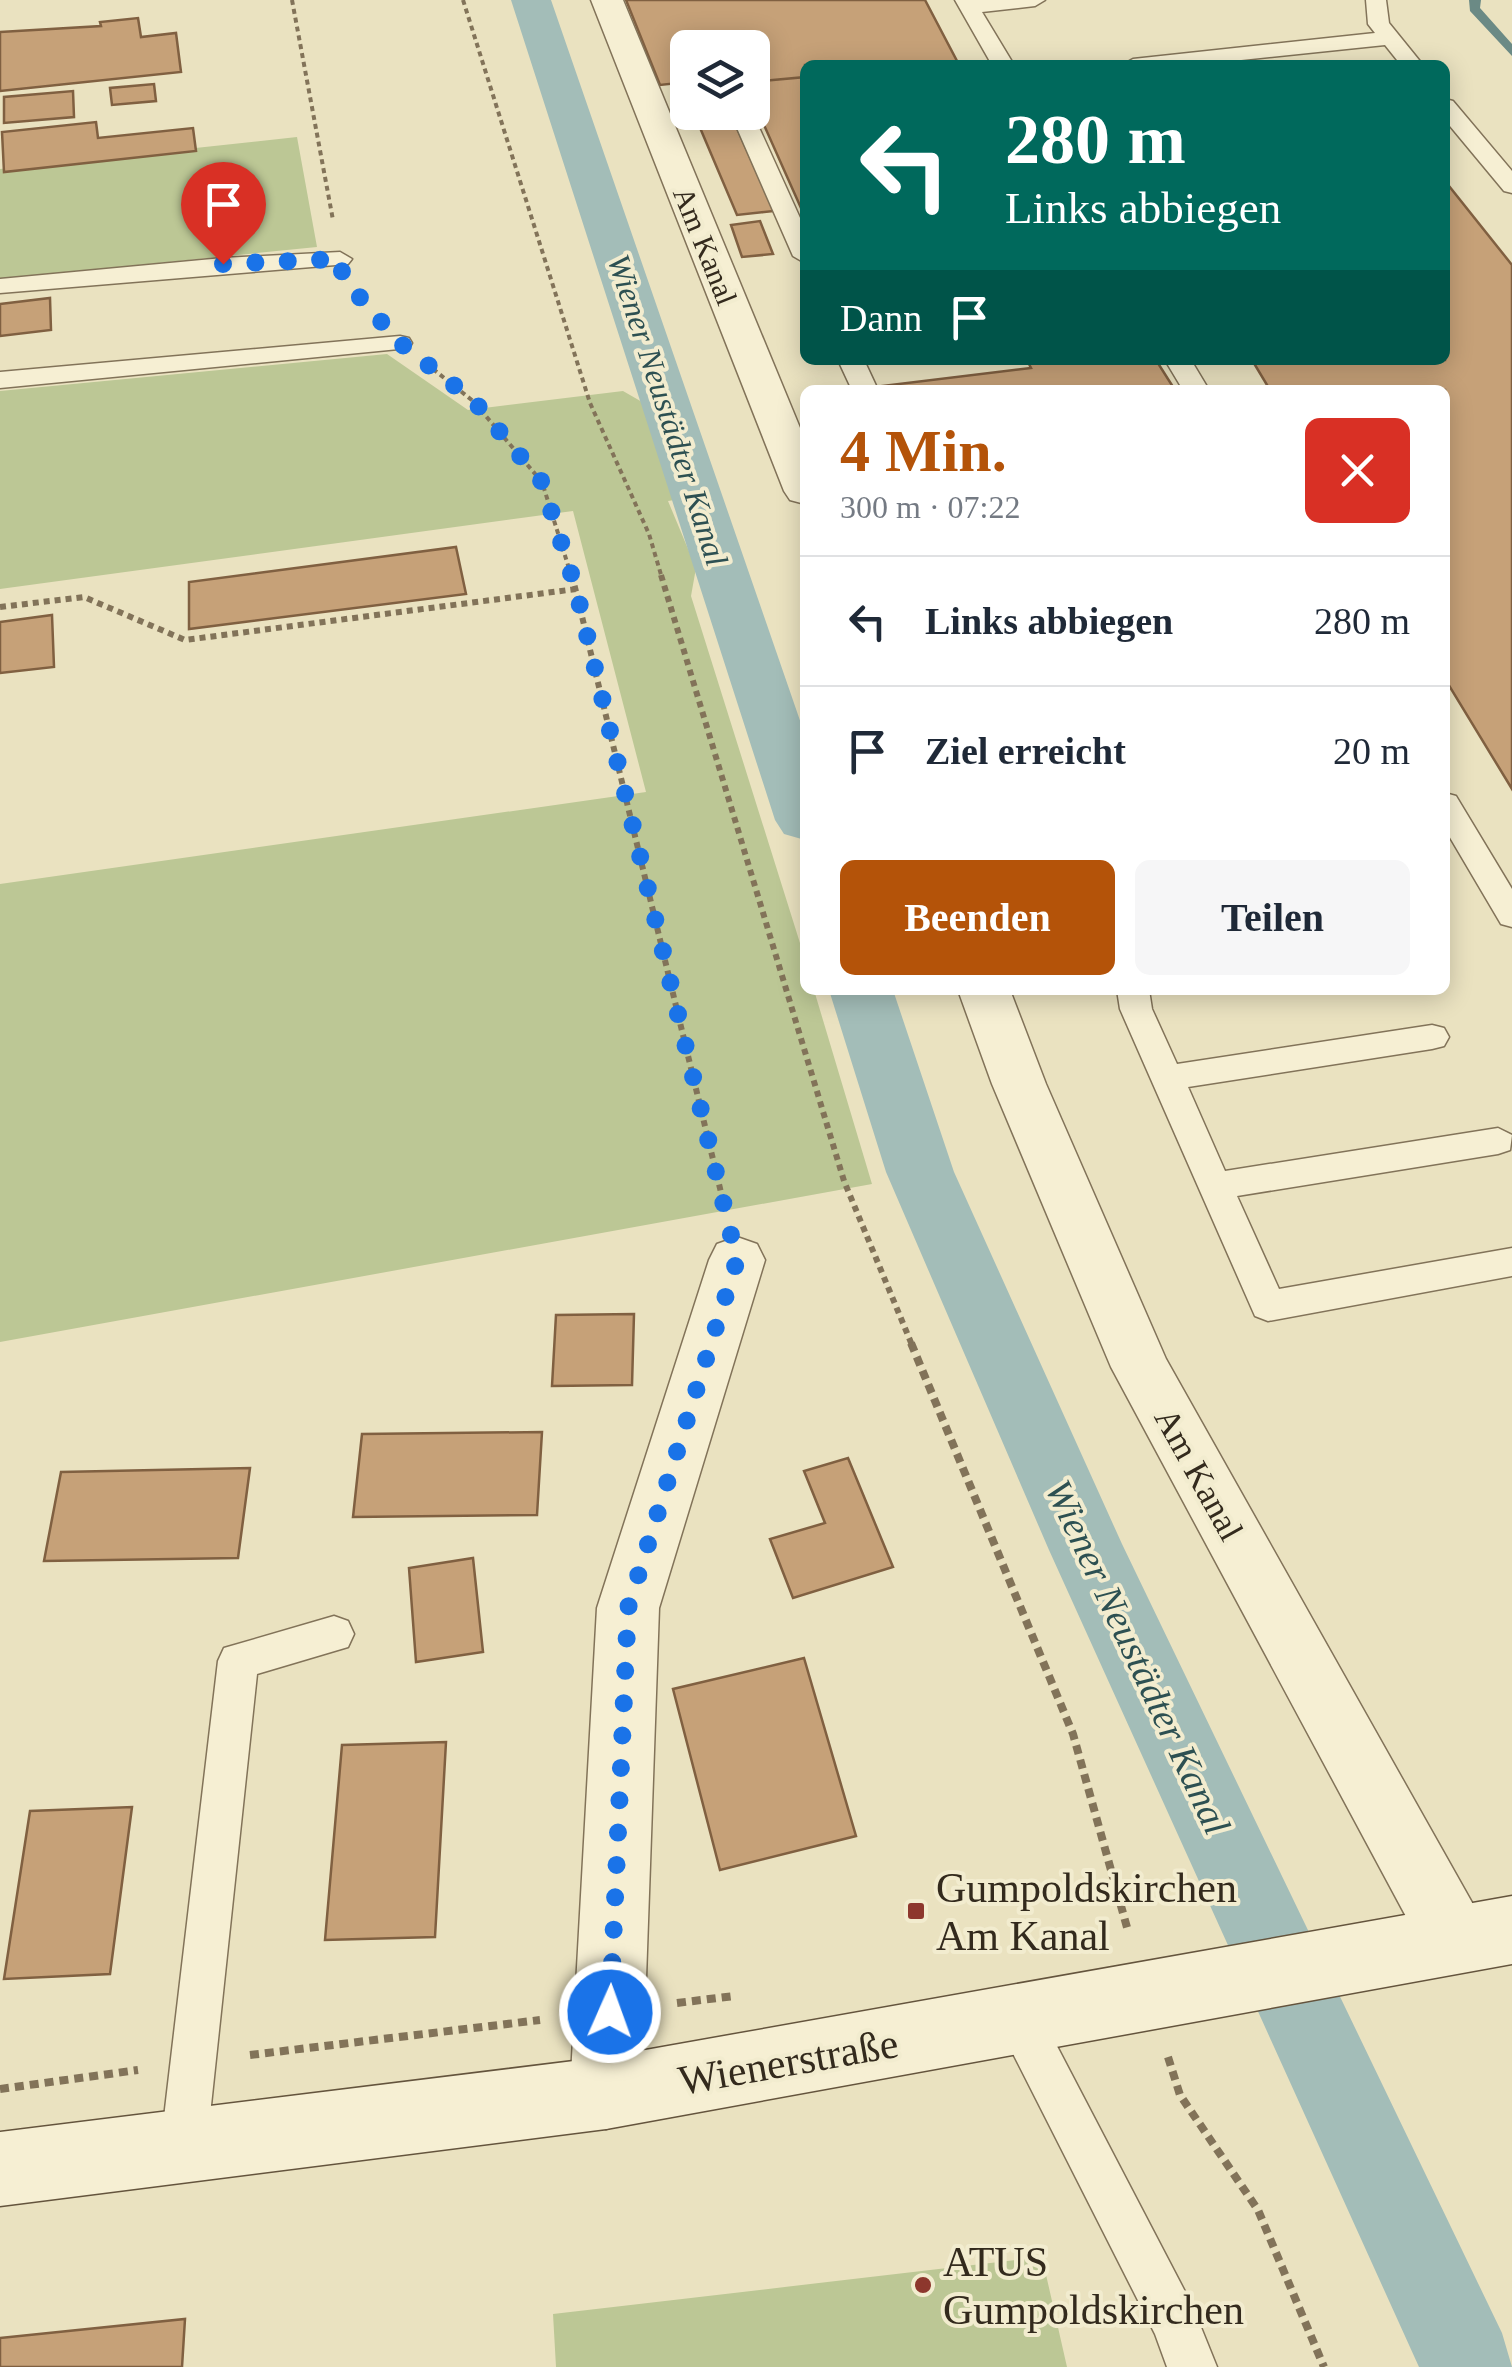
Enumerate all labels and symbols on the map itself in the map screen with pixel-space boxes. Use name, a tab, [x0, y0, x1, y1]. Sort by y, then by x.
pin	[181, 162, 266, 265]
street label: Am Kanal	[667, 182, 744, 310]
water label: Wiener Neustädter Kanal	[601, 250, 735, 570]
street label: Am Kanal	[1146, 1401, 1251, 1547]
water label: Wiener Neustädter Kanal	[1037, 1473, 1239, 1841]
place label: Gumpoldskirchen Am Kanal	[936, 1865, 1237, 1959]
marker: Gumpoldskirchen Am Kanal	[905, 1900, 927, 1922]
position arrow	[558, 1960, 662, 2064]
street label: Wienerstraße	[675, 2020, 902, 2104]
place label: ATUS Gumpoldskirchen	[943, 2239, 1244, 2333]
marker: ATUS Gumpoldskirchen	[912, 2274, 934, 2296]

